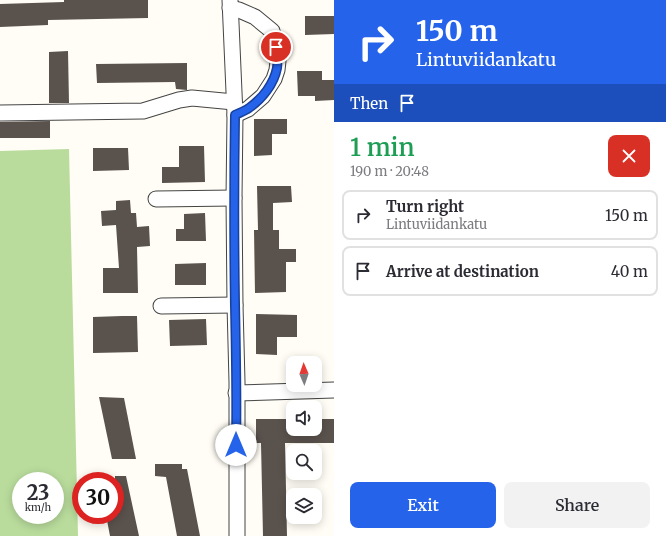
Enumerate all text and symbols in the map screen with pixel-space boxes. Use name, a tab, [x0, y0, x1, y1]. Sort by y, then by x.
text: 150 m	[416, 13, 498, 49]
icon: right	[350, 16, 402, 68]
pin	[259, 30, 293, 64]
icon: arrive	[265, 36, 287, 58]
text: Lintuviidankatu	[416, 48, 556, 71]
icon: arrive	[396, 92, 418, 114]
text: Then	[350, 94, 388, 113]
text: 1 min	[350, 132, 415, 163]
button: close	[608, 135, 650, 177]
text: 190 m · 20:48	[350, 163, 429, 180]
text: Turn right	[386, 197, 464, 216]
icon: right	[352, 204, 374, 226]
text: 150 m	[605, 206, 648, 225]
text: Lintuviidankatu	[386, 216, 487, 233]
icon: arrive	[352, 260, 374, 282]
text: Arrive at destination	[386, 262, 539, 281]
text: 40 m	[611, 262, 648, 281]
north arrow	[286, 356, 322, 392]
map controls	[286, 356, 322, 524]
button: sound	[286, 400, 322, 436]
position arrow	[215, 424, 257, 466]
button: search	[286, 444, 322, 480]
speed limit sign: 30	[72, 472, 124, 524]
text: 23	[27, 480, 49, 505]
button: Exit	[350, 482, 496, 528]
button: Share	[504, 482, 650, 528]
button: layers	[286, 488, 322, 524]
text: km/h	[25, 501, 51, 514]

